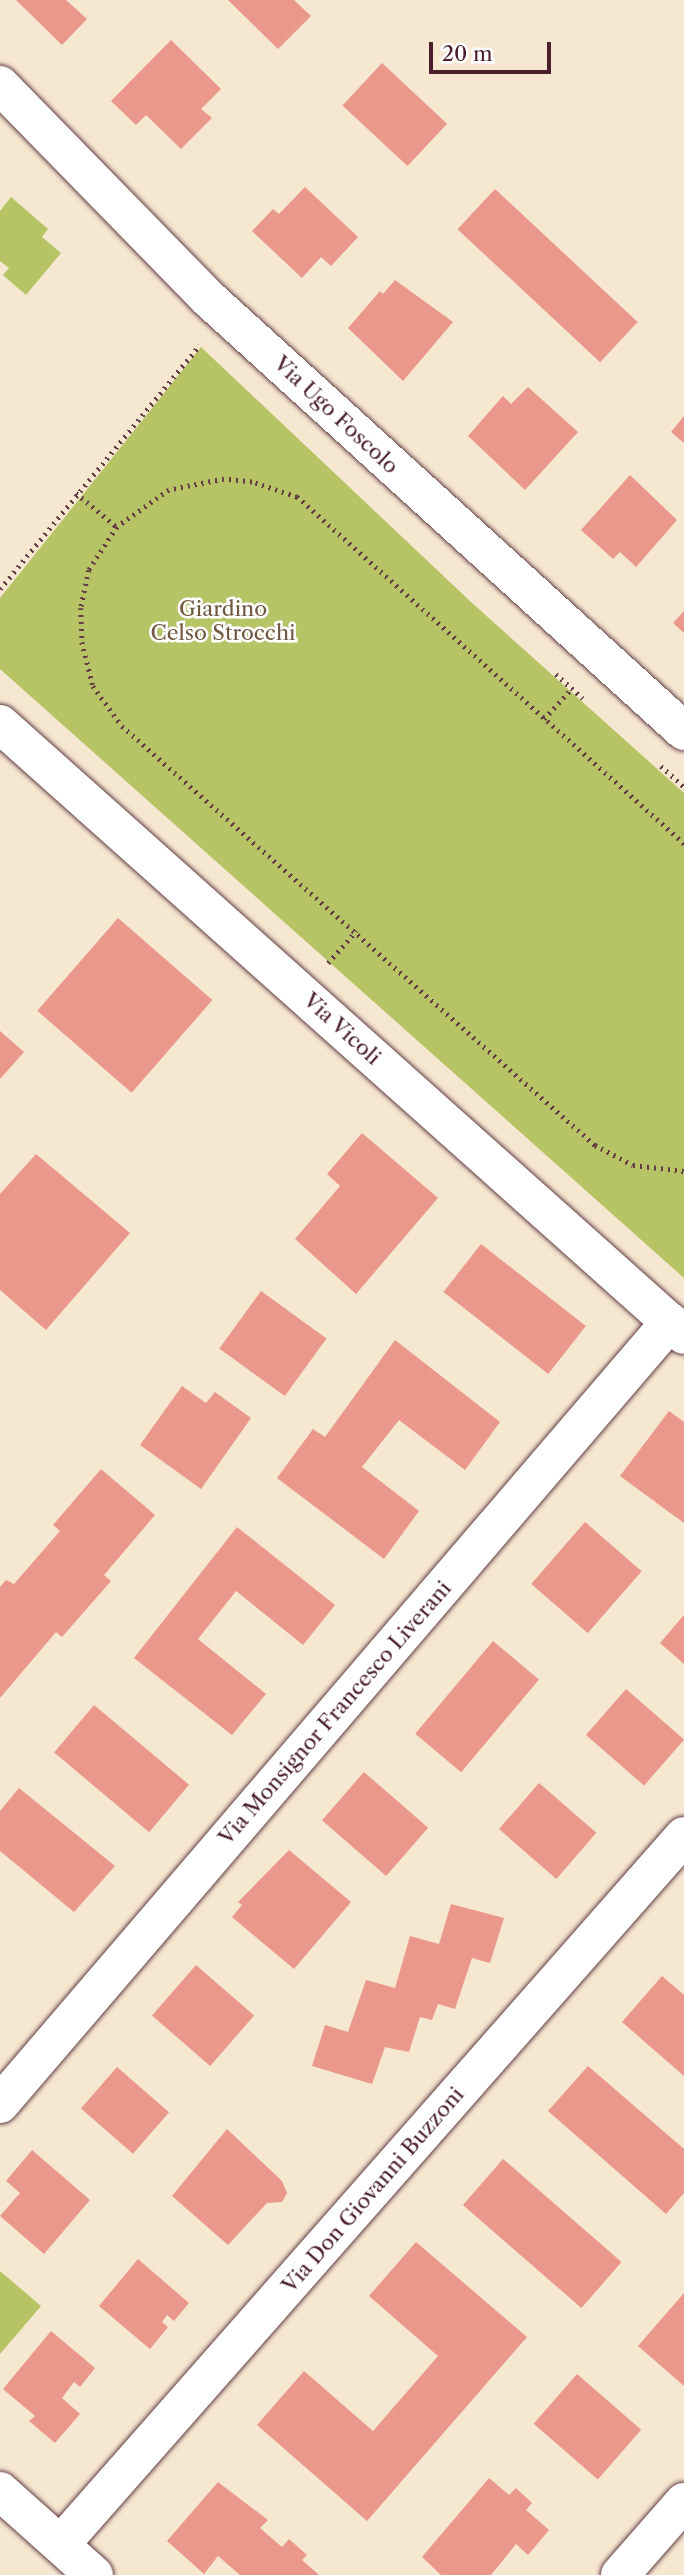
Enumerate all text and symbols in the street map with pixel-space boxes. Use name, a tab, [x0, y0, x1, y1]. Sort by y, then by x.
scale bar	[432, 28, 554, 72]
text: 20 m	[442, 41, 493, 66]
street label: Via Ugo Foscolo	[269, 351, 403, 479]
park label: Giardino Celso Strocchi	[151, 596, 295, 646]
street label: Via Vicoli	[298, 987, 386, 1071]
street label: Via Monsignor Francesco Liverani	[213, 1576, 457, 1850]
street label: Via Don Giovanni Buzzoni	[277, 2082, 469, 2298]

